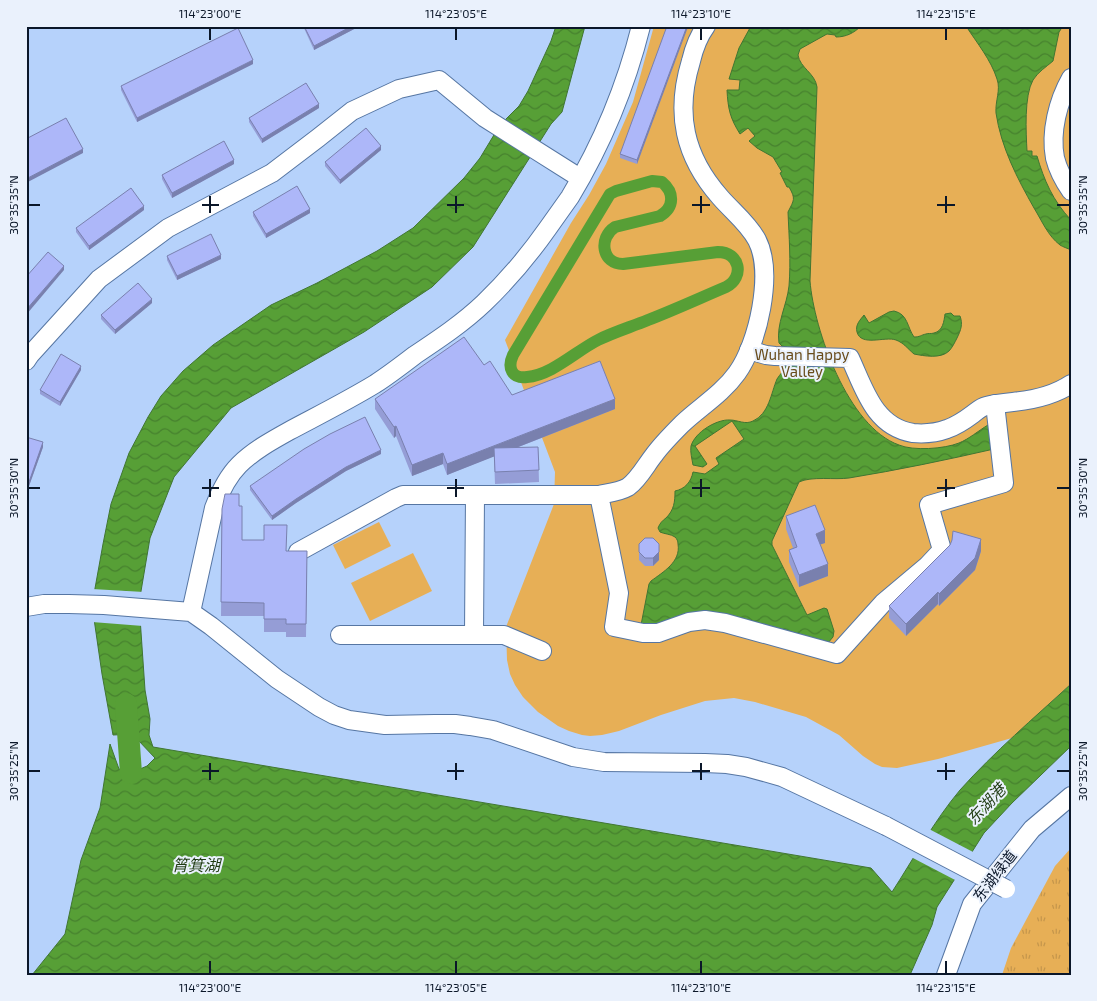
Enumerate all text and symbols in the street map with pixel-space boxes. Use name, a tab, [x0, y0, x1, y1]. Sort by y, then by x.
text: 114°23'00"E	[179, 6, 242, 20]
text: 114°23'05"E	[425, 6, 487, 20]
text: 114°23'10"E	[671, 6, 731, 20]
text: 114°23'15"E	[916, 6, 976, 20]
text: 30°35'35"N	[6, 175, 20, 235]
text: 30°35'35"N	[1075, 175, 1089, 235]
park label: Wuhan Happy Valley	[754, 345, 850, 380]
text: 30°35'30"N	[6, 458, 20, 518]
text: 30°35'30"N	[1075, 458, 1089, 518]
text: 30°35'25"N	[6, 741, 20, 801]
text: 30°35'25"N	[1075, 741, 1089, 801]
water label: 东湖港	[962, 778, 1010, 828]
street label: 东湖绿道	[969, 846, 1020, 905]
water label: 筲箕湖	[172, 855, 223, 874]
text: 114°23'00"E	[179, 980, 242, 994]
text: 114°23'05"E	[425, 980, 487, 994]
text: 114°23'10"E	[671, 980, 731, 994]
text: 114°23'15"E	[916, 980, 976, 994]

